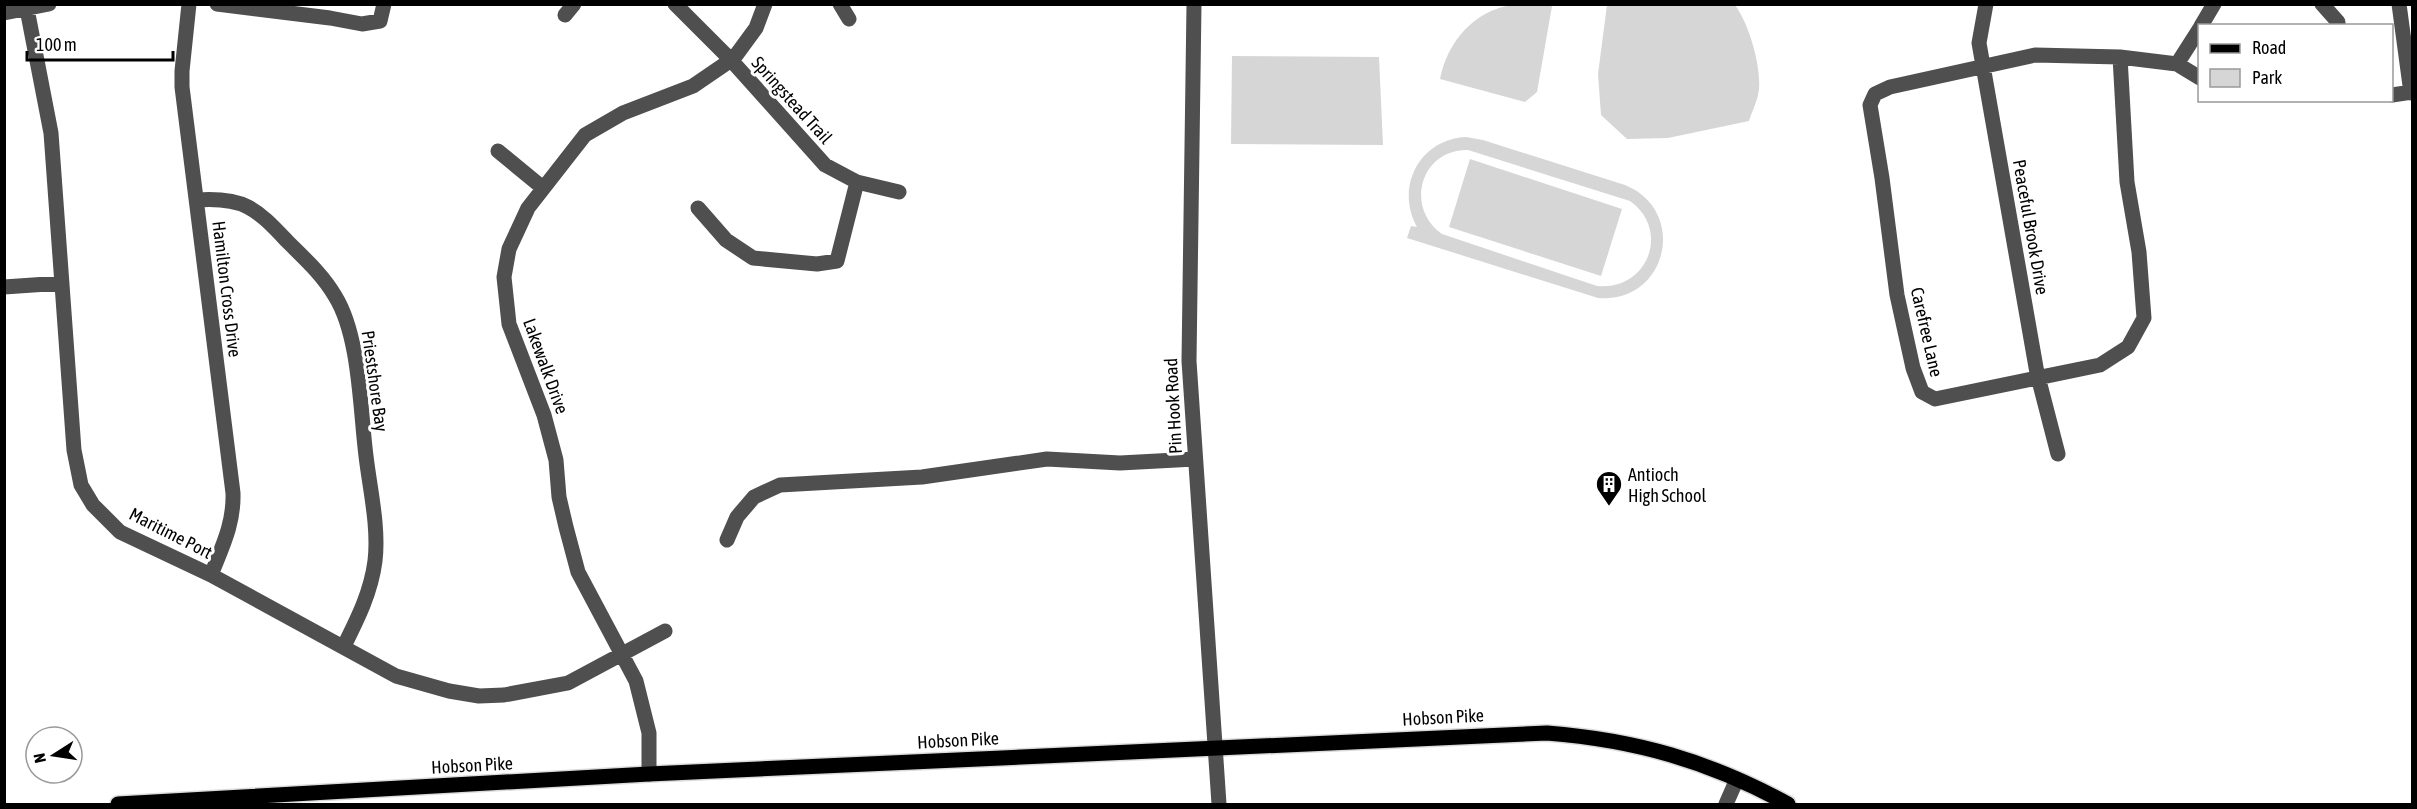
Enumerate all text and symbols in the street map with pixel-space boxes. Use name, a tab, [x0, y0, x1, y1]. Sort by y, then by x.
scale bar	[27, 24, 172, 62]
legend	[2198, 24, 2393, 102]
text: 100 m	[36, 34, 77, 55]
text: Road	[2252, 37, 2286, 58]
street label: Springstead Trail	[747, 52, 837, 148]
text: Park	[2252, 67, 2282, 88]
street label: Peaceful Brook Drive	[2009, 158, 2053, 296]
street label: Hamilton Cross Drive	[208, 220, 246, 358]
street label: Carefree Lane	[1907, 285, 1947, 379]
street label: Lakewalk Drive	[519, 315, 573, 417]
street label: Priestshore Bay	[358, 329, 392, 433]
street label: Pin Hook Road	[1160, 358, 1186, 454]
place label: Antioch High School	[1628, 464, 1706, 506]
building icon: Antioch High School	[1594, 469, 1624, 507]
street label: Maritime Port	[126, 503, 216, 563]
street label: Hobson Pike	[1402, 704, 1484, 730]
north arrow	[24, 725, 84, 785]
street label: Hobson Pike	[917, 727, 999, 753]
text: N	[30, 752, 49, 765]
street label: Hobson Pike	[431, 752, 513, 778]

